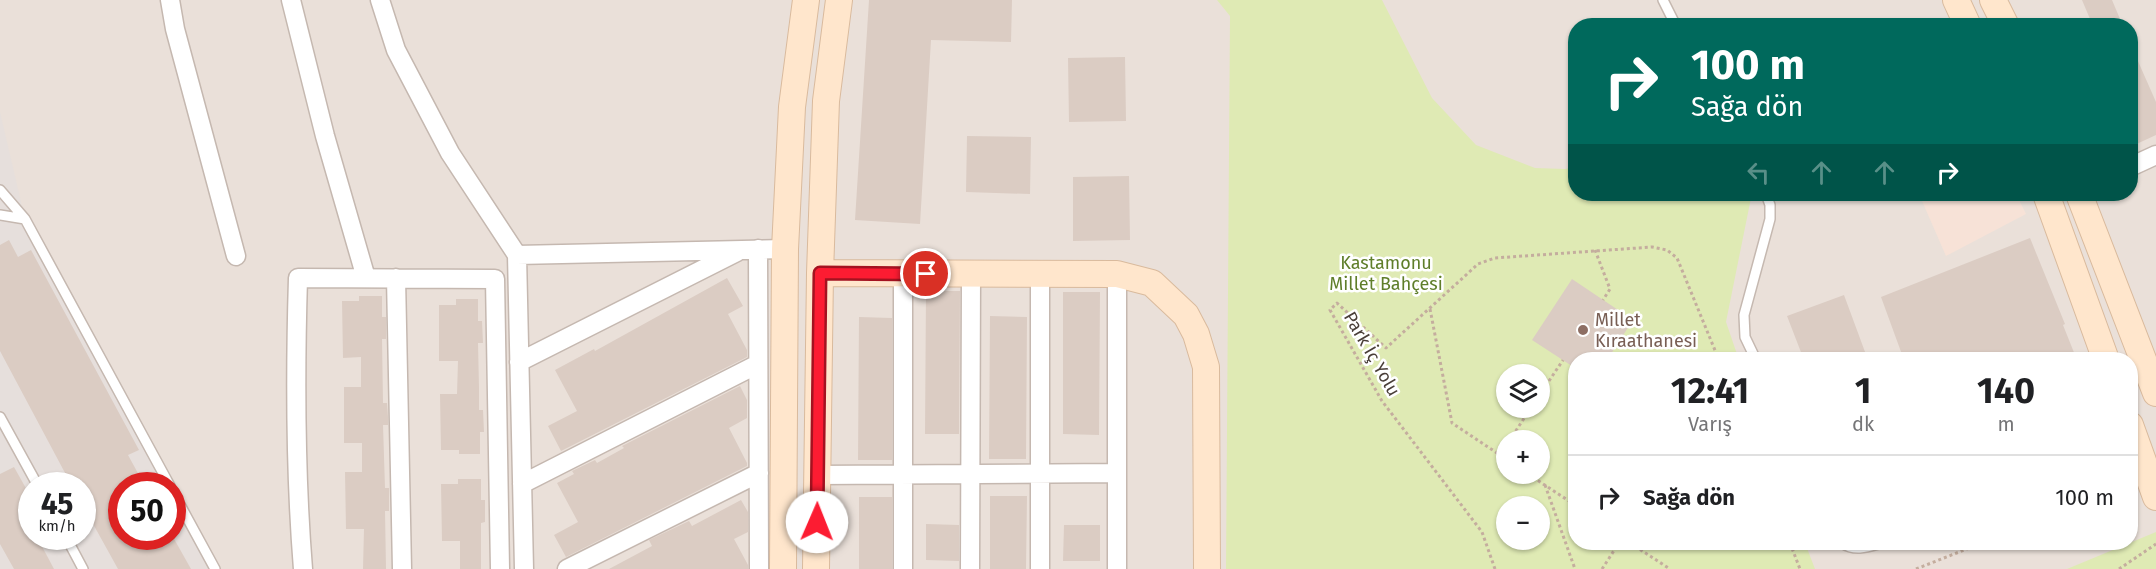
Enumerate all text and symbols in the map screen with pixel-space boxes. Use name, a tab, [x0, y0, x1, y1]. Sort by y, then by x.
text: 100 m	[1691, 40, 1805, 90]
icon: right	[1592, 42, 1670, 120]
text: Sağa dön	[1691, 91, 1803, 123]
icon: left	[1742, 156, 1775, 189]
icon: ahead	[1805, 156, 1838, 189]
icon: ahead	[1868, 156, 1901, 189]
icon: right	[1931, 156, 1964, 189]
pin	[900, 248, 951, 299]
park label: Kastamonu Millet Bahçesi	[1329, 252, 1443, 295]
icon: arrive	[909, 257, 942, 290]
street label: Park İç Yolu	[1339, 308, 1405, 400]
place label: Millet Kıraathanesi	[1595, 309, 1697, 352]
marker: Millet Kıraathanesi	[1576, 323, 1590, 337]
map controls	[1496, 364, 1550, 550]
button: layers	[1496, 364, 1550, 418]
text: 12:41	[1671, 369, 1749, 413]
text: 1	[1855, 369, 1871, 413]
text: 140	[1977, 369, 2035, 413]
text: Varış	[1688, 412, 1732, 436]
text: dk	[1852, 412, 1874, 436]
text: m	[1998, 412, 2015, 436]
button: +	[1496, 430, 1550, 484]
speed limit sign: 50	[108, 472, 186, 550]
icon: right	[1592, 481, 1625, 514]
text: Sağa dön	[1643, 484, 1735, 511]
text: 100 m	[2055, 484, 2114, 511]
text: 45	[41, 486, 73, 522]
position arrow	[785, 490, 849, 554]
button: −	[1496, 496, 1550, 550]
text: km/h	[38, 517, 76, 535]

